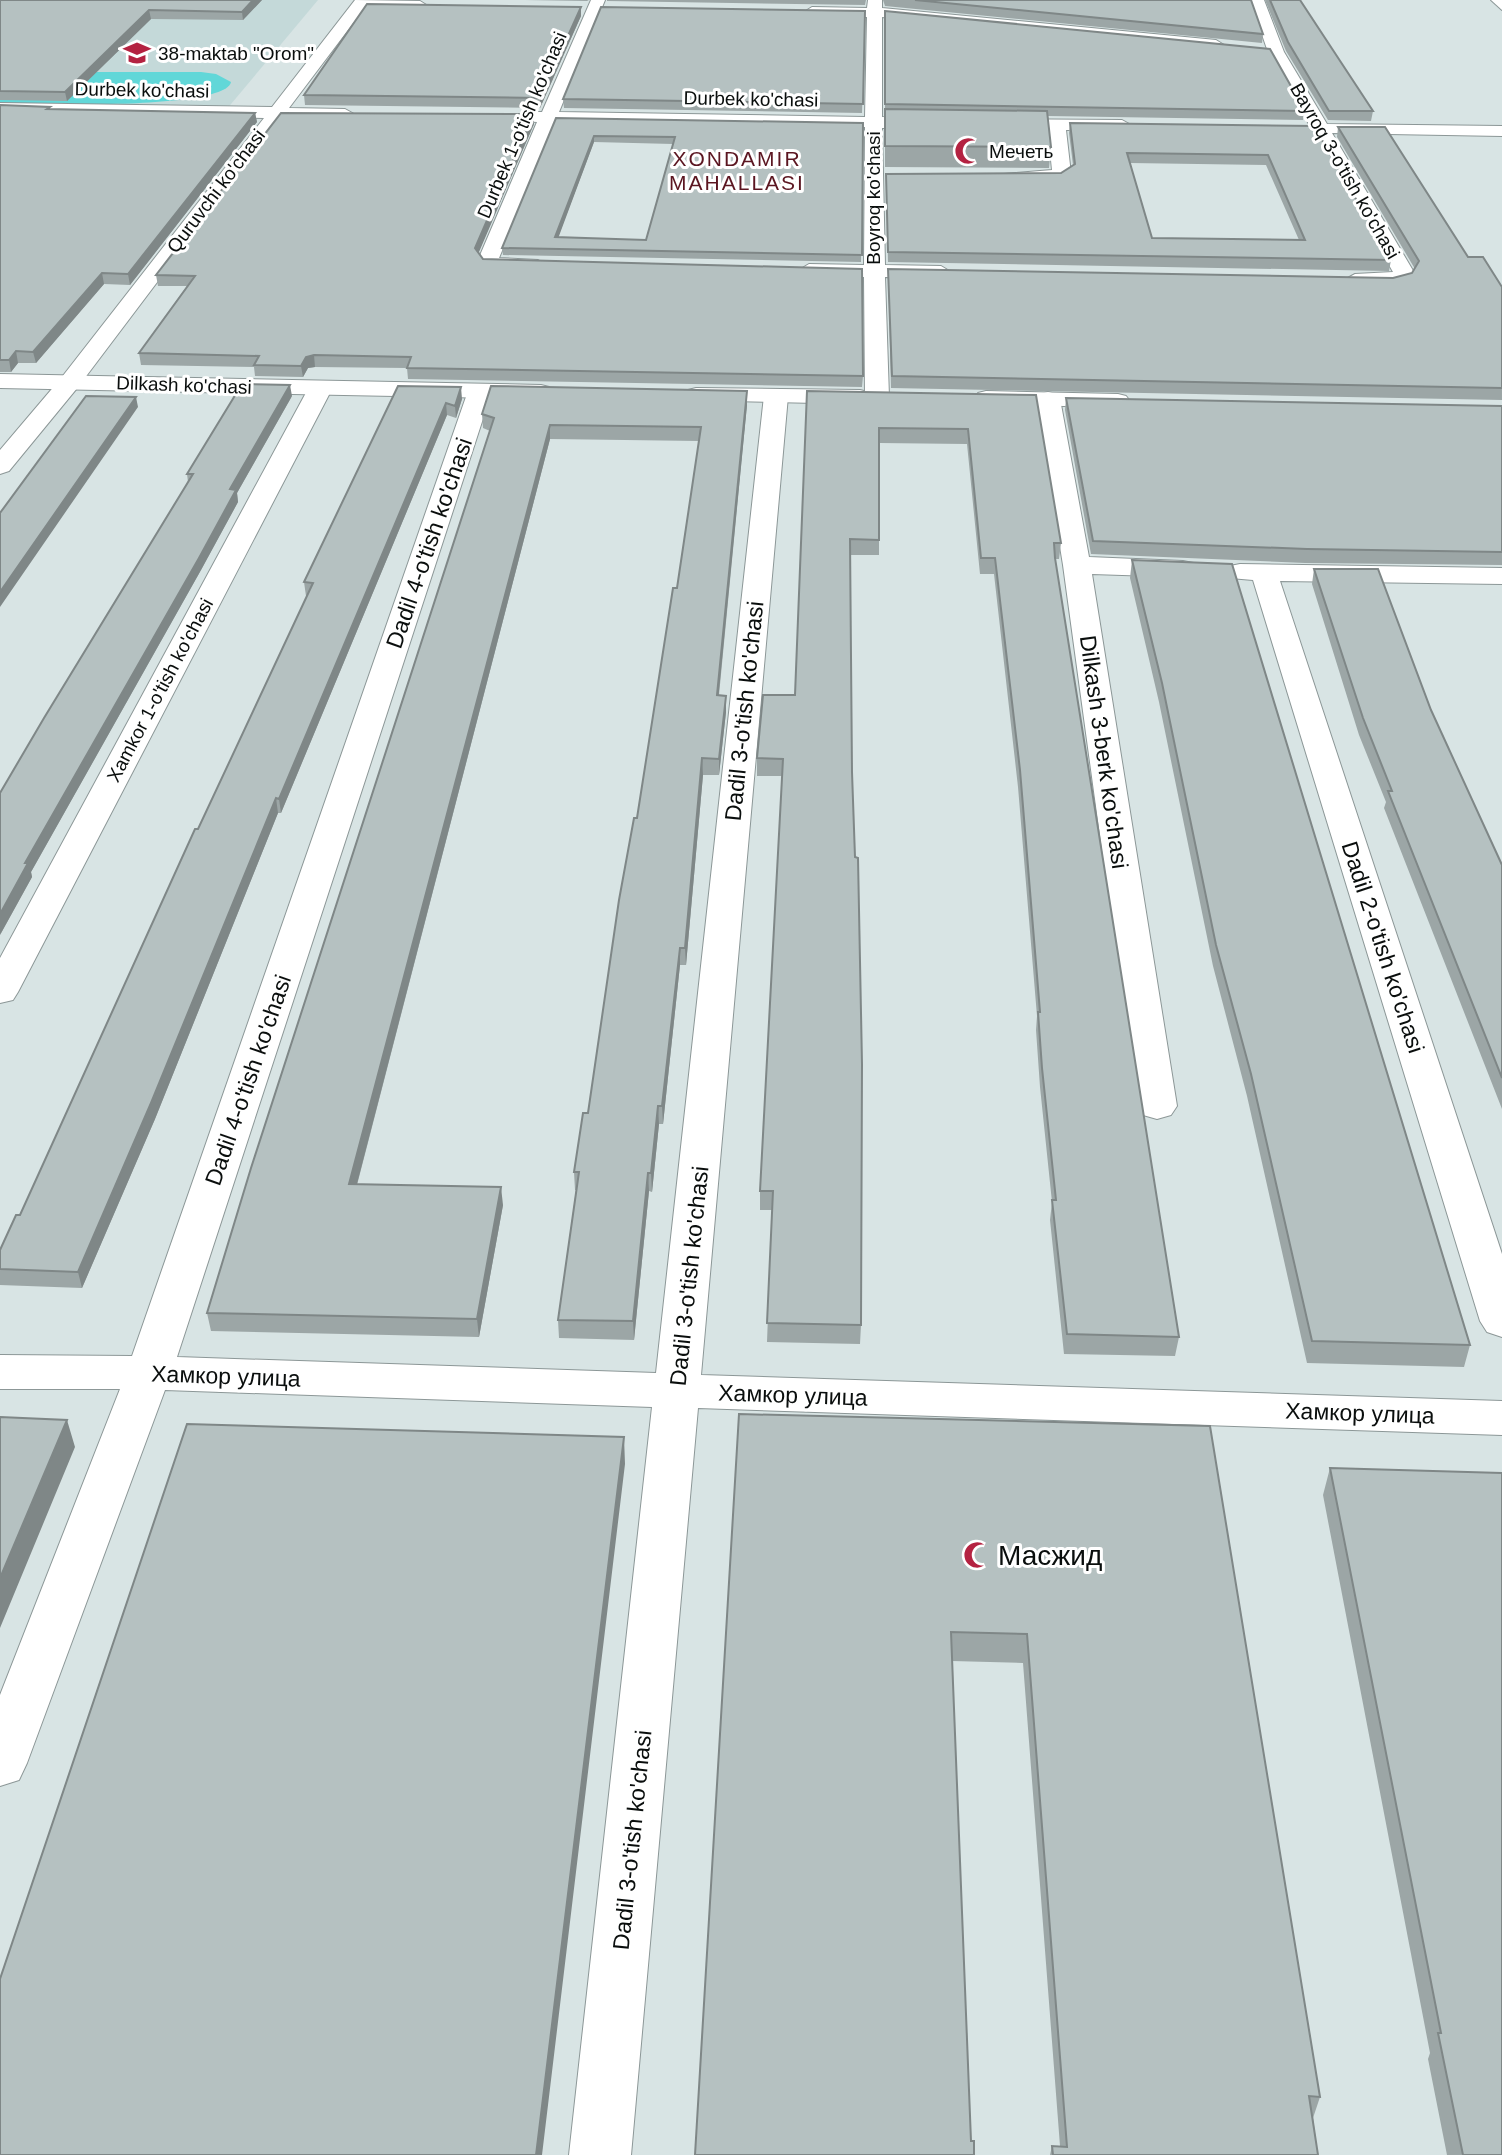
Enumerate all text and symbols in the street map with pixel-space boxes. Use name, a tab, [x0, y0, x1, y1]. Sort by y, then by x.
street label: Durbek 1-o'tish ko'chasi	[473, 29, 571, 221]
school or university icon: 38-maktab "Orom"	[122, 38, 152, 68]
place label: 38-maktab "Orom"	[158, 43, 314, 64]
street label: Durbek ko'chasi	[75, 78, 209, 102]
street label: Bayroq 3-o'tish ko'chasi	[1286, 79, 1404, 263]
street label: Durbek ko'chasi	[684, 87, 818, 111]
street label: Quruvchi ko'chasi	[163, 125, 269, 257]
street label: Boyroq ko'chasi	[863, 131, 884, 265]
mosque icon: Мечеть	[953, 136, 983, 166]
place label: Мечеть	[989, 141, 1054, 162]
district label: XONDAMIR MAHALLASI	[669, 147, 805, 194]
street label: Dilkash ko'chasi	[116, 372, 252, 398]
street label: Dadil 4-o'tish ko'chasi	[381, 434, 477, 652]
street label: Xamkor 1-o'tish ko'chasi	[103, 595, 217, 785]
street label: Dadil 3-o'tish ko'chasi	[720, 600, 768, 822]
street label: Dilkash 3-berk ko'chasi	[1075, 633, 1133, 871]
street label: Dadil 2-o'tish ko'chasi	[1336, 838, 1430, 1056]
street label: Dadil 4-o'tish ko'chasi	[200, 971, 296, 1189]
street label: Dadil 3-o'tish ko'chasi	[665, 1165, 713, 1387]
street label: Хамкор улица	[151, 1360, 301, 1392]
street label: Хамкор улица	[718, 1379, 868, 1411]
street label: Хамкор улица	[1285, 1397, 1435, 1429]
mosque icon: Масжид	[962, 1540, 992, 1570]
place label: Масжид	[998, 1540, 1102, 1571]
street label: Dadil 3-o'tish ko'chasi	[608, 1729, 656, 1951]

